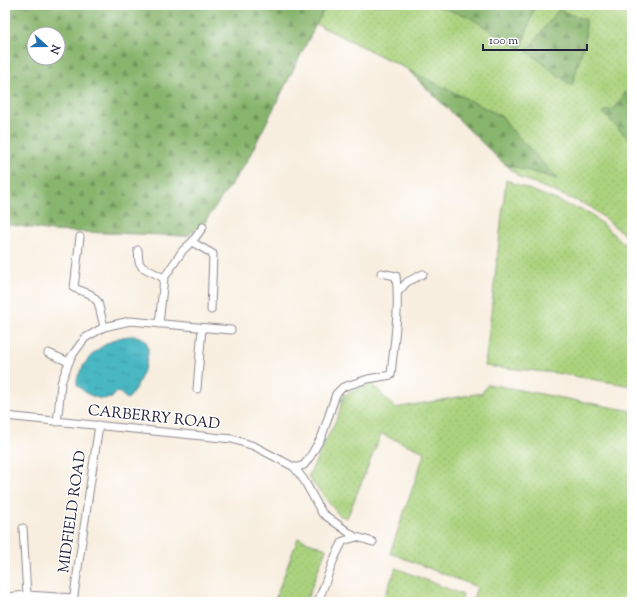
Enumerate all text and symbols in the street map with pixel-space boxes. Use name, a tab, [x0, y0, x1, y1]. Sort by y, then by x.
north arrow	[26, 26, 66, 66]
scale bar	[483, 26, 587, 52]
text: 100 m	[489, 32, 518, 50]
text: N	[45, 41, 64, 56]
street label: CARBERRY ROAD	[87, 401, 221, 435]
street label: MIDFIELD ROAD	[54, 449, 92, 575]

